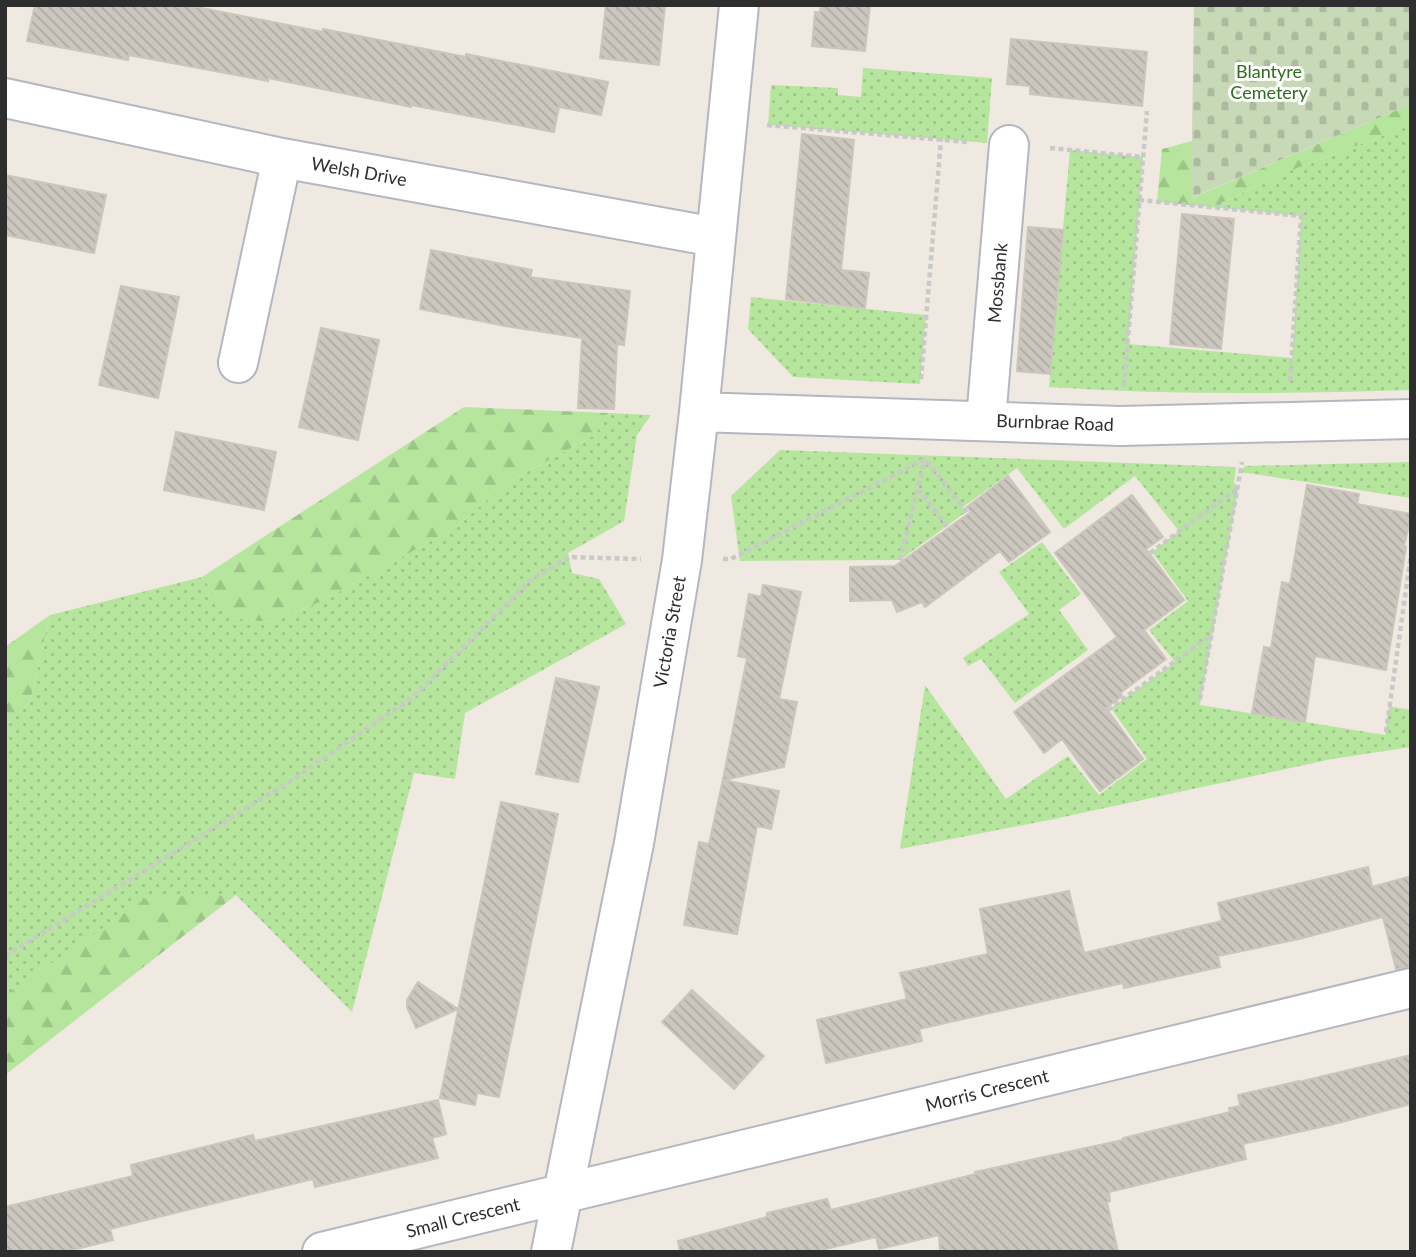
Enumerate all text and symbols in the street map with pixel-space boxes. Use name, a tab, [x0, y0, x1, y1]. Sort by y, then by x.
park label: Blantyre Cemetery	[1230, 60, 1308, 103]
street label: Welsh Drive	[310, 152, 409, 190]
street label: Mossbank	[983, 241, 1012, 324]
street label: Burnbrae Road	[996, 409, 1114, 435]
street label: Victoria Street	[648, 573, 690, 690]
street label: Morris Crescent	[923, 1064, 1051, 1116]
street label: Small Crescent	[404, 1192, 522, 1242]

